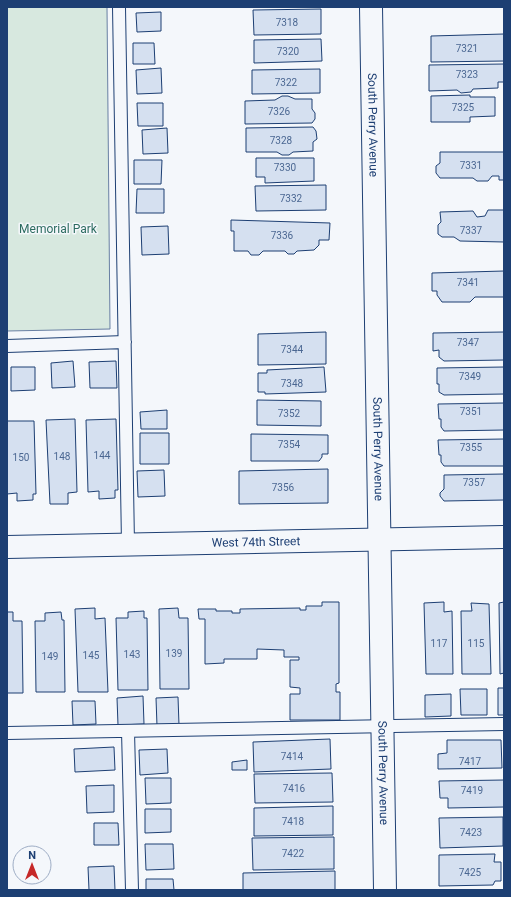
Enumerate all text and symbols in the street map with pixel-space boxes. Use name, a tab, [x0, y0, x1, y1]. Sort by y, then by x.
house number: 7318	[276, 17, 299, 28]
house number: 7321	[456, 43, 478, 54]
house number: 7320	[277, 46, 300, 57]
house number: 7323	[456, 69, 478, 80]
street label: South Perry Avenue	[365, 73, 381, 177]
house number: 7322	[275, 77, 298, 88]
house number: 7325	[452, 102, 475, 113]
house number: 7326	[268, 106, 291, 117]
house number: 7328	[270, 135, 293, 146]
house number: 7331	[460, 160, 482, 171]
house number: 7330	[274, 162, 297, 173]
house number: 7332	[280, 193, 303, 204]
park label: Memorial Park	[19, 222, 98, 236]
house number: 7337	[460, 225, 483, 236]
house number: 7336	[271, 230, 294, 241]
house number: 7341	[457, 277, 479, 288]
house number: 7347	[457, 337, 480, 348]
house number: 7344	[281, 344, 304, 355]
house number: 7349	[459, 371, 481, 382]
house number: 7348	[281, 378, 304, 389]
street label: South Perry Avenue	[370, 397, 386, 501]
house number: 7351	[460, 406, 482, 417]
house number: 7352	[278, 408, 301, 419]
house number: 7354	[278, 439, 301, 450]
house number: 7355	[460, 442, 483, 453]
house number: 144	[94, 450, 111, 461]
house number: 148	[54, 451, 71, 462]
house number: 150	[13, 452, 30, 463]
house number: 7357	[463, 477, 486, 488]
house number: 7356	[272, 482, 295, 493]
street label: West 74th Street	[211, 534, 301, 550]
house number: 117	[431, 638, 448, 649]
house number: 115	[468, 638, 485, 649]
house number: 139	[166, 648, 182, 659]
house number: 143	[124, 649, 140, 660]
house number: 145	[83, 650, 100, 661]
house number: 149	[42, 651, 58, 662]
street label: South Perry Avenue	[375, 721, 391, 825]
house number: 7414	[281, 751, 304, 762]
house number: 7417	[459, 756, 482, 767]
house number: 7416	[283, 783, 306, 794]
house number: 7419	[461, 785, 483, 796]
house number: 7418	[282, 816, 305, 827]
house number: 7423	[460, 827, 482, 838]
north arrow	[12, 845, 52, 885]
house number: 7422	[282, 848, 305, 859]
text: N	[28, 849, 36, 862]
house number: 7425	[459, 867, 482, 878]

